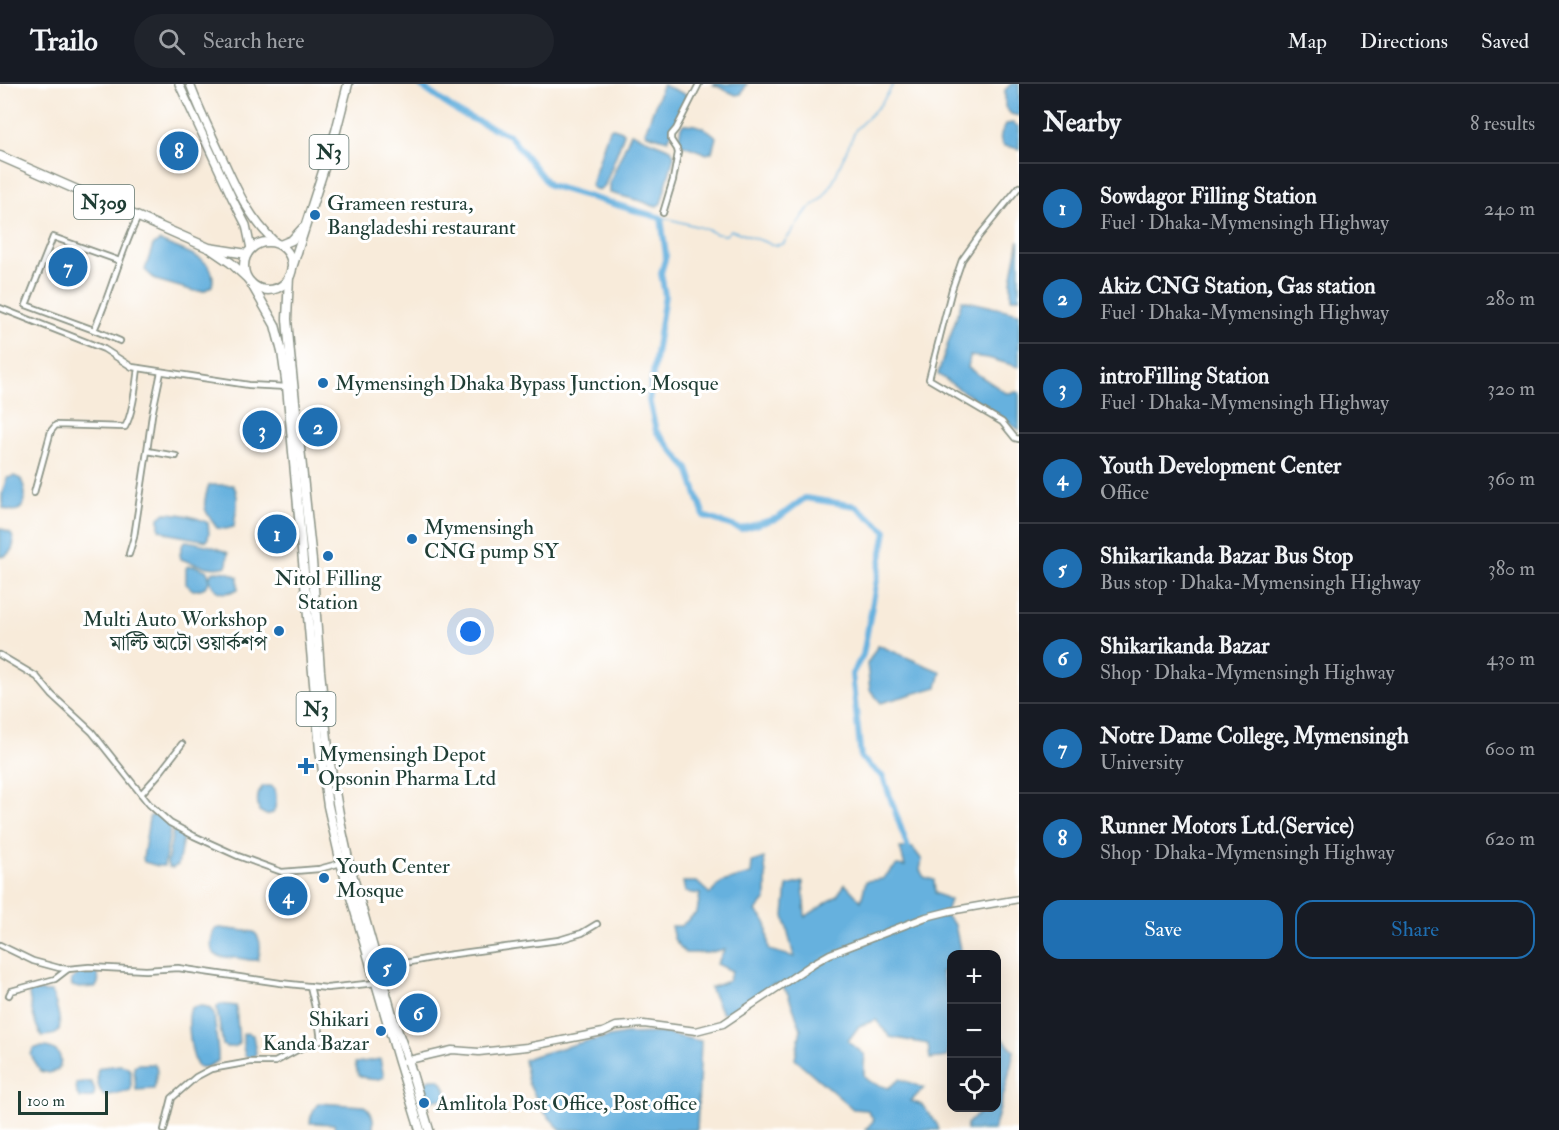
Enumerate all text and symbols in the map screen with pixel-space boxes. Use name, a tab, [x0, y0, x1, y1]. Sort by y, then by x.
search box	[134, 14, 554, 68]
text: Trailo	[30, 24, 98, 59]
icon: search	[155, 25, 188, 58]
text: Search here	[203, 27, 304, 55]
text: Map	[1287, 28, 1327, 55]
text: Directions	[1360, 28, 1448, 55]
text: Saved	[1481, 28, 1529, 55]
text: Nearby	[1043, 107, 1121, 139]
text: 8 results	[1470, 111, 1535, 136]
pin: 8	[160, 128, 198, 174]
road number: N3	[310, 135, 348, 169]
text: Sowdagor Filling Station	[1100, 182, 1317, 210]
road number: N309	[74, 185, 134, 219]
place label: Grameen restura, Bangladeshi restaurant	[327, 190, 516, 241]
text: 1	[1059, 196, 1066, 221]
text: 240 m	[1484, 196, 1535, 221]
marker: Grameen restura, Bangladeshi restaurant	[308, 208, 322, 222]
text: Fuel · Dhaka-Mymensingh Highway	[1100, 210, 1389, 235]
pin: 7	[48, 244, 88, 290]
text: Akiz CNG Station, Gas station	[1100, 272, 1376, 300]
text: 2	[1057, 286, 1068, 311]
text: 280 m	[1485, 286, 1535, 311]
text: Fuel · Dhaka-Mymensingh Highway	[1100, 300, 1389, 325]
text: introFilling Station	[1100, 362, 1269, 390]
place label: Mymensingh Dhaka Bypass Junction, Mosque	[335, 370, 719, 397]
marker: Mymensingh Dhaka Bypass Junction, Mosque	[316, 376, 330, 390]
text: 3	[1059, 376, 1066, 401]
text: 320 m	[1487, 376, 1535, 401]
text: Fuel · Dhaka-Mymensingh Highway	[1100, 390, 1389, 415]
pin: 2	[298, 404, 338, 450]
pin: 3	[242, 408, 282, 452]
text: Youth Development Center	[1100, 452, 1341, 480]
text: 4	[1057, 466, 1068, 491]
text: 360 m	[1487, 466, 1535, 491]
text: Office	[1100, 480, 1149, 505]
pin: 1	[258, 512, 296, 556]
place label: Mymensingh CNG pump SY	[424, 514, 559, 565]
marker: Mymensingh CNG pump SY	[405, 532, 419, 546]
text: Shikarikanda Bazar Bus Stop	[1100, 542, 1353, 570]
marker: Nitol Filling Station	[321, 549, 335, 563]
text: 5	[1058, 556, 1067, 581]
text: 380 m	[1488, 556, 1535, 581]
place label: Nitol Filling Station	[275, 565, 382, 616]
text: Bus stop · Dhaka-Mymensingh Highway	[1100, 570, 1421, 595]
place label: Multi Auto Workshop মাল্টি অটো ওয়ার্কশপ	[83, 606, 268, 657]
your location	[456, 617, 485, 646]
marker: Multi Auto Workshop মাল্টি অটো ওয়ার্কশপ	[272, 624, 286, 638]
text: Shikarikanda Bazar	[1100, 632, 1270, 660]
text: 6	[1057, 646, 1068, 671]
text: 430 m	[1487, 646, 1535, 671]
text: Shop · Dhaka-Mymensingh Highway	[1100, 660, 1394, 685]
road number: N3	[296, 692, 336, 726]
text: Notre Dame College, Mymensingh	[1100, 722, 1409, 750]
text: 7	[1058, 736, 1067, 761]
text: 600 m	[1485, 736, 1535, 761]
place label: Mymensingh Depot Opsonin Pharma Ltd	[318, 741, 497, 792]
text: University	[1100, 750, 1183, 775]
marker: Mymensingh Depot Opsonin Pharma Ltd	[299, 759, 313, 773]
text: Runner Motors Ltd.(Service)	[1100, 812, 1354, 840]
text: 8	[1058, 826, 1067, 851]
text: 620 m	[1485, 826, 1535, 851]
text: Shop · Dhaka-Mymensingh Highway	[1100, 840, 1394, 865]
place label: Youth Center Mosque	[336, 853, 450, 904]
marker: Youth Center Mosque	[317, 871, 331, 885]
pin: 4	[268, 874, 308, 918]
button: Save	[1043, 900, 1283, 959]
button: Share	[1295, 900, 1535, 959]
pin: 5	[368, 944, 406, 990]
map controls	[947, 950, 1001, 1112]
button: +	[947, 950, 1001, 1004]
pin: 6	[398, 990, 438, 1036]
button: −	[947, 1004, 1001, 1058]
place label: Shikari Kanda Bazar	[263, 1006, 369, 1057]
marker: Shikari Kanda Bazar	[374, 1024, 388, 1038]
button: locate	[947, 1058, 1001, 1112]
scale bar	[18, 1088, 108, 1116]
place label: Amlitola Post Office, Post office	[435, 1090, 697, 1117]
text: 100 m	[27, 1091, 65, 1111]
marker: Amlitola Post Office, Post office	[417, 1096, 431, 1110]

